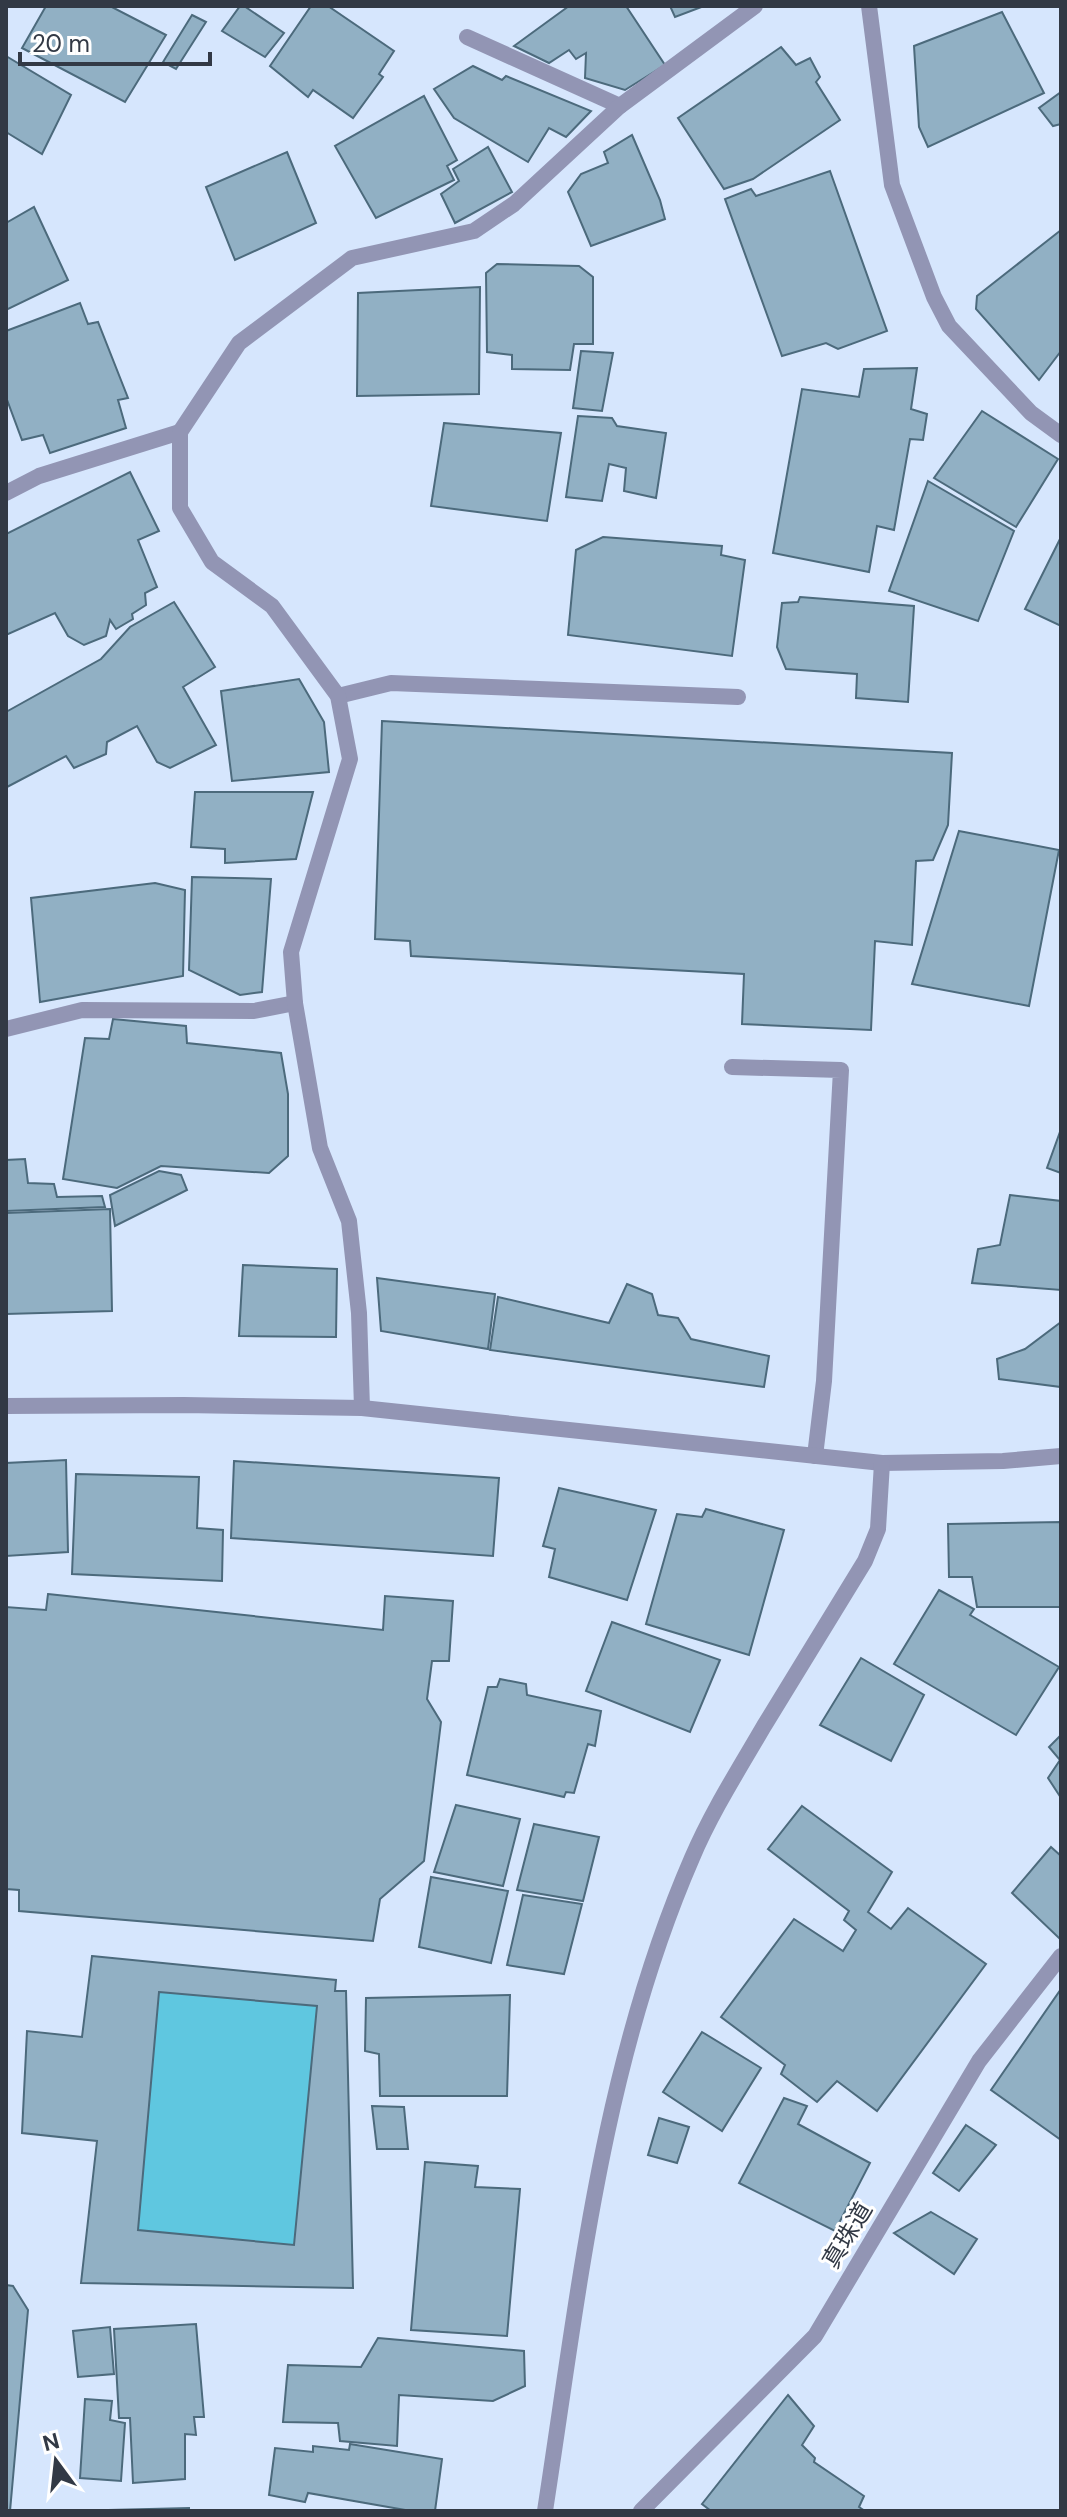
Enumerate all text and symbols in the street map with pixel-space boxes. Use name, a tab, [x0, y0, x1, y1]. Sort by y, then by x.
scale bar	[20, 16, 210, 66]
text: 20 m	[32, 28, 90, 59]
street label: 真珠道	[815, 2196, 879, 2274]
north arrow	[16, 2421, 96, 2501]
text: N	[39, 2426, 62, 2458]

